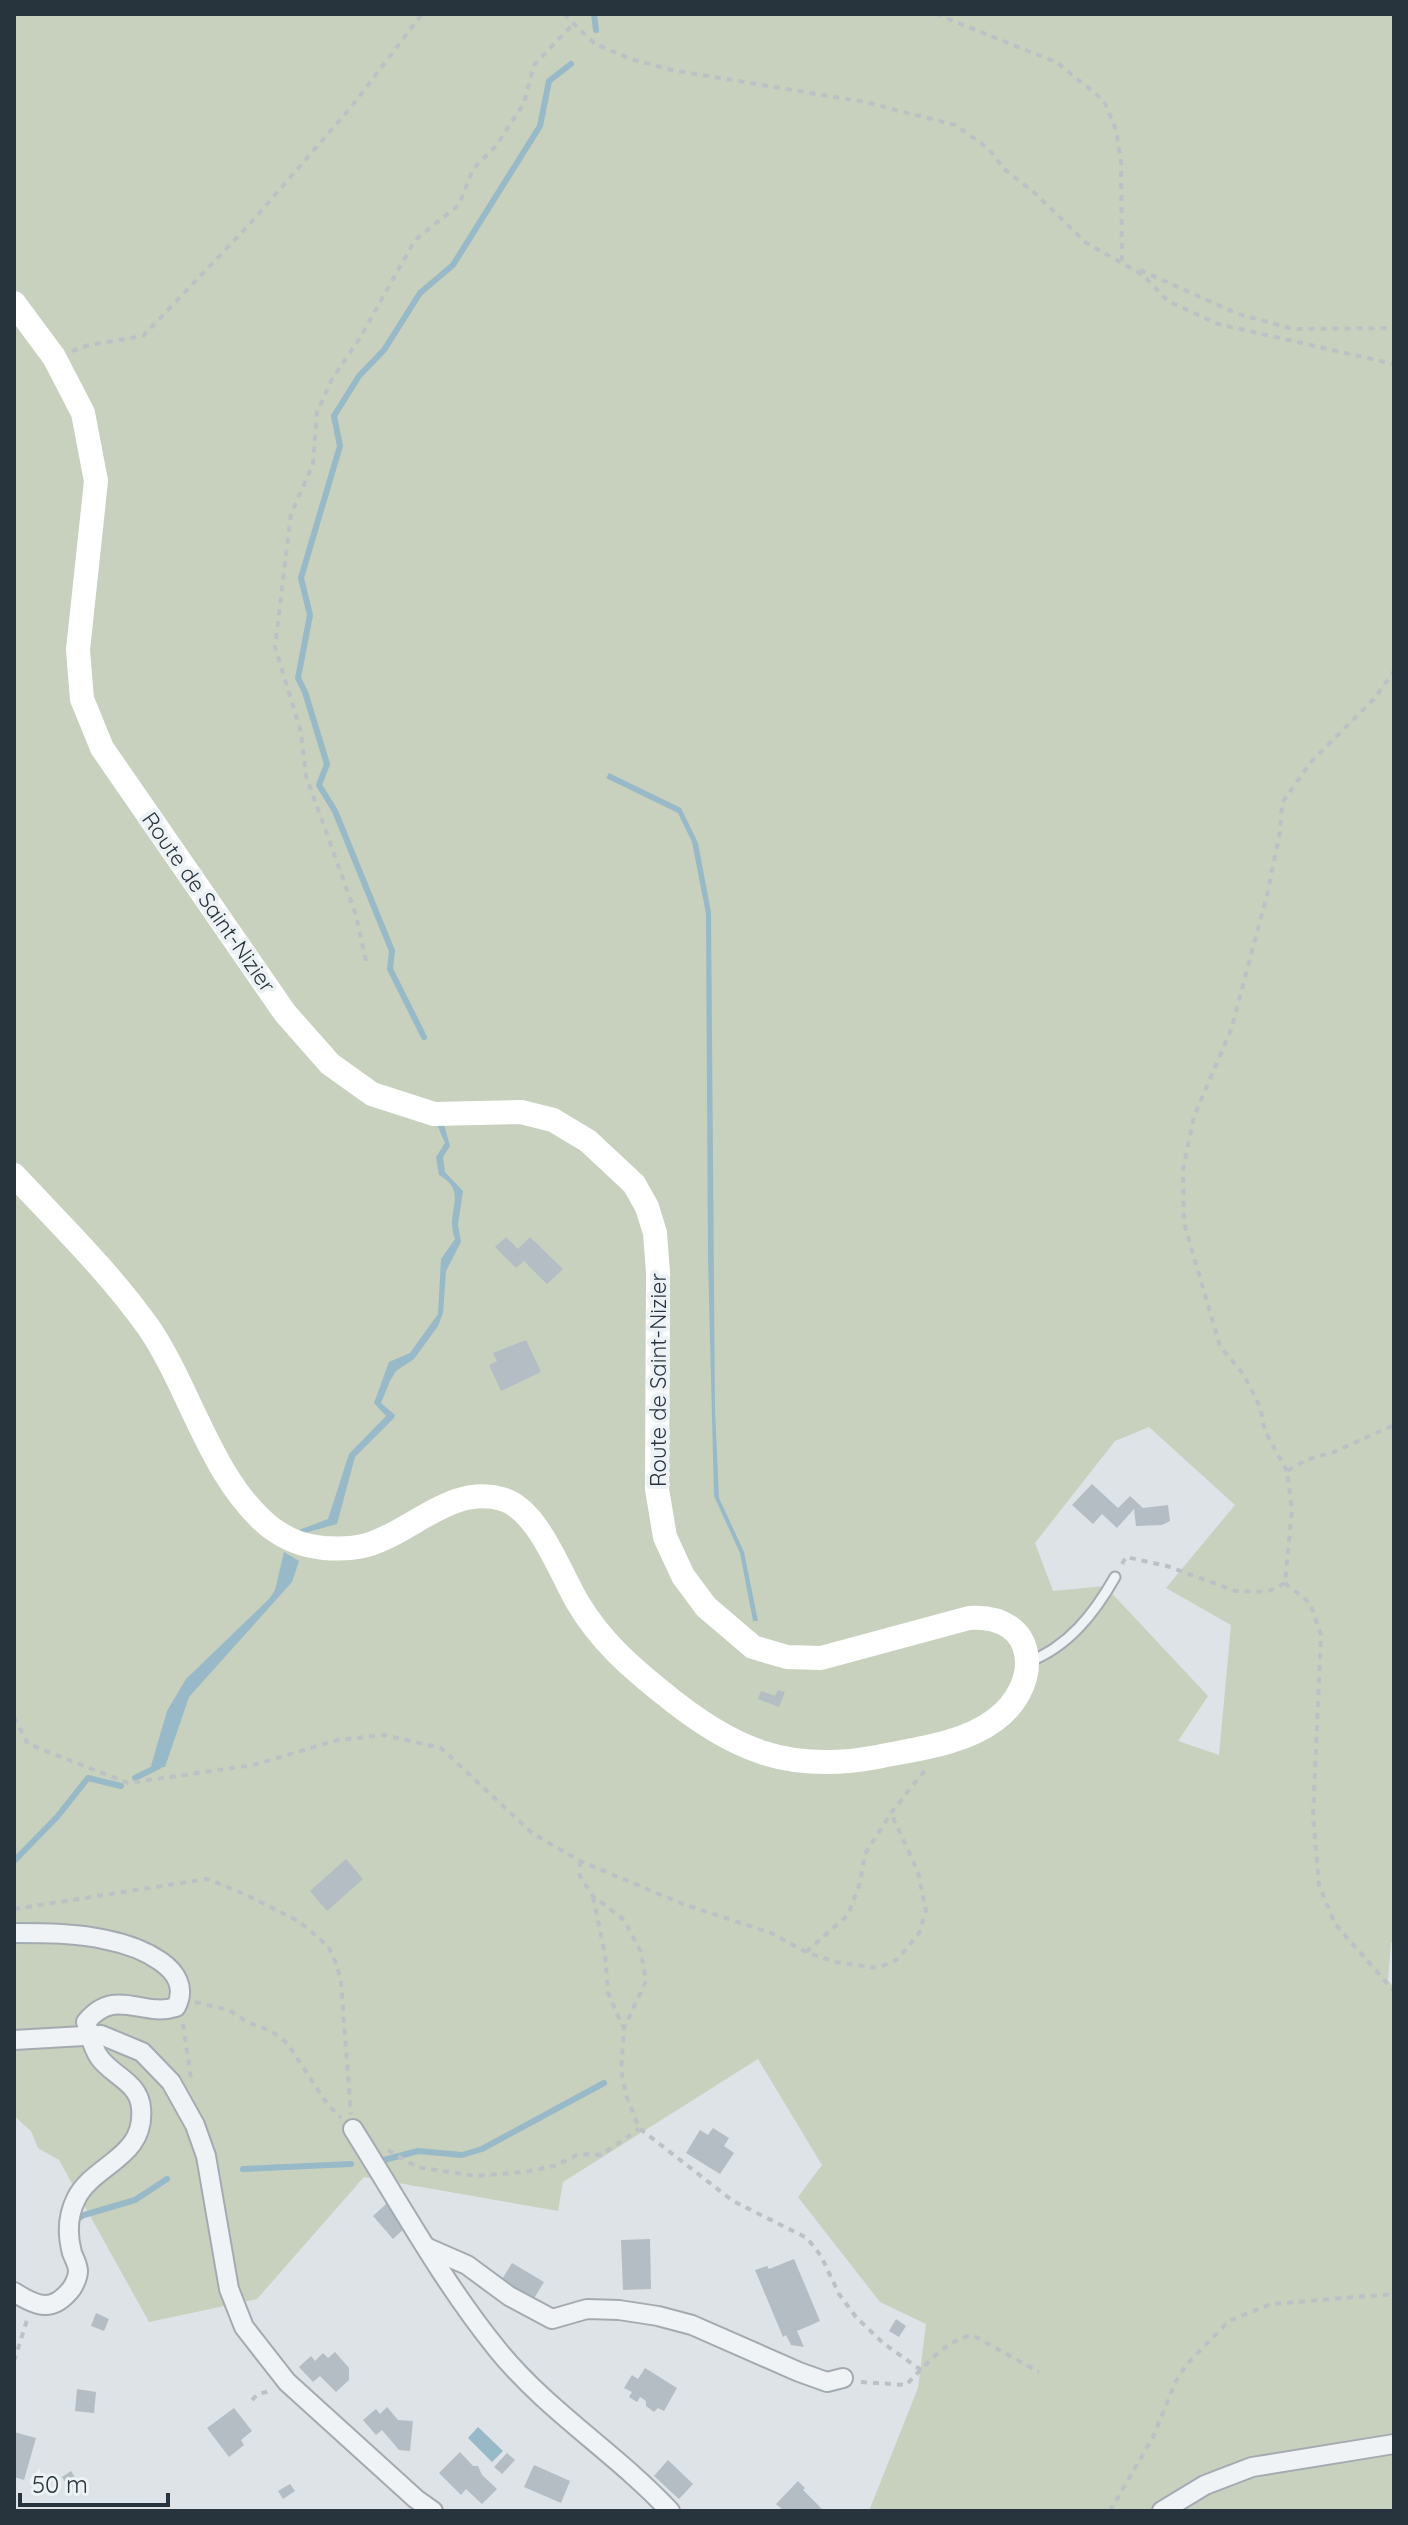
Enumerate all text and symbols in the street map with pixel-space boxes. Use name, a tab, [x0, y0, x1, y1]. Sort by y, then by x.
street label: Route de Saint-Nizier	[136, 806, 282, 998]
street label: Route de Saint-Nizier	[644, 1272, 672, 1487]
scale bar	[20, 2457, 168, 2507]
text: 50 m	[32, 2469, 88, 2499]

